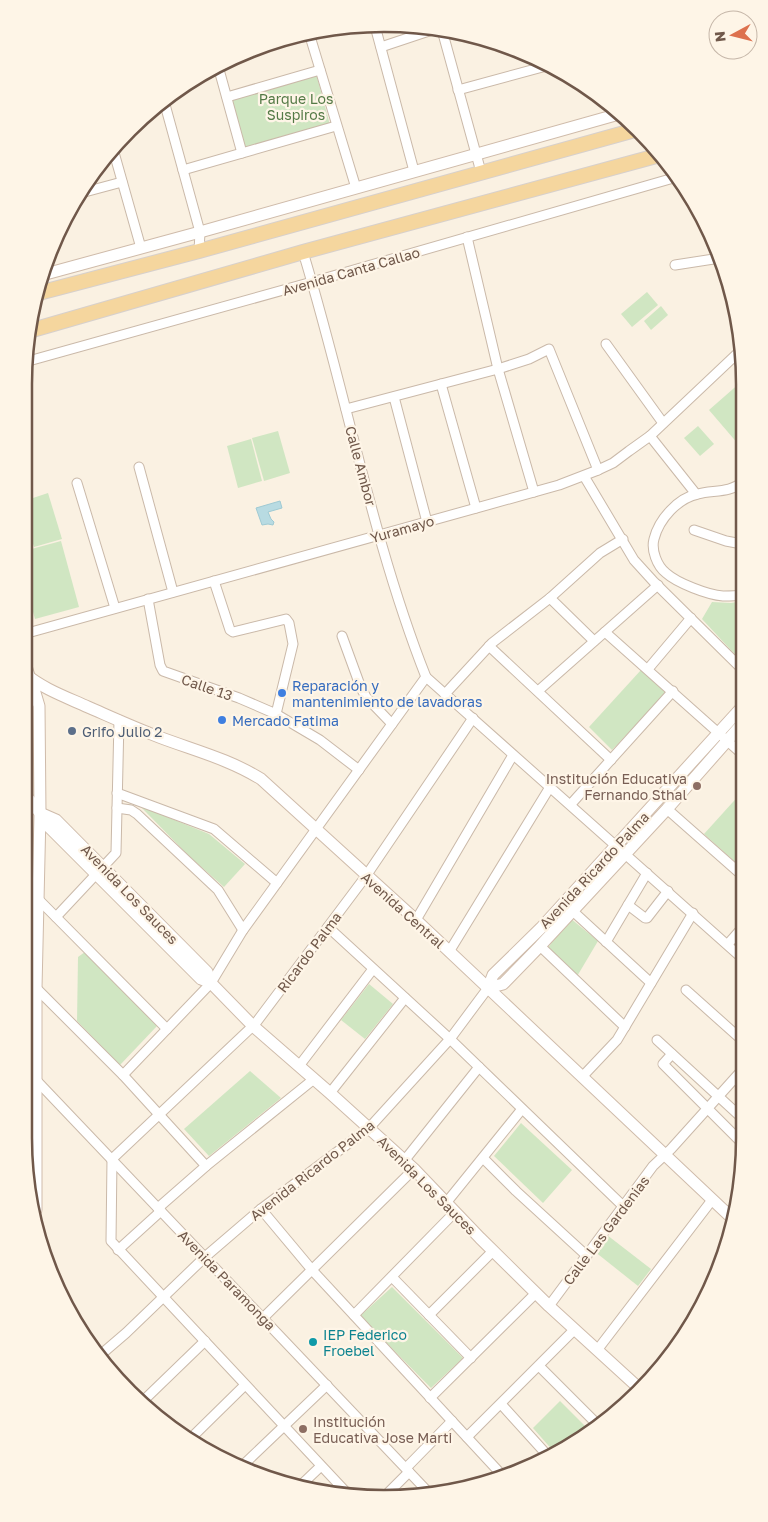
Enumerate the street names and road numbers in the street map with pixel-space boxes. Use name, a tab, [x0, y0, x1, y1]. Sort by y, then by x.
street label: Avenida Canta Callao	[280, 243, 422, 299]
street label: Calle Ambor	[342, 424, 380, 508]
street label: Yuramayo	[368, 512, 436, 546]
street label: Calle 13	[179, 670, 235, 704]
street label: Avenida Ricardo Palma	[536, 808, 652, 932]
street label: Avenida Los Sauces	[78, 841, 182, 947]
street label: Avenida Central	[358, 868, 448, 952]
street label: Ricardo Palma	[273, 908, 345, 996]
street label: Avenida Ricardo Palma	[246, 1116, 378, 1224]
street label: Avenida Los Sauces	[374, 1132, 480, 1238]
street label: Calle Las Gardenias	[559, 1172, 653, 1288]
street label: Avenida Paramonga	[175, 1226, 279, 1334]

